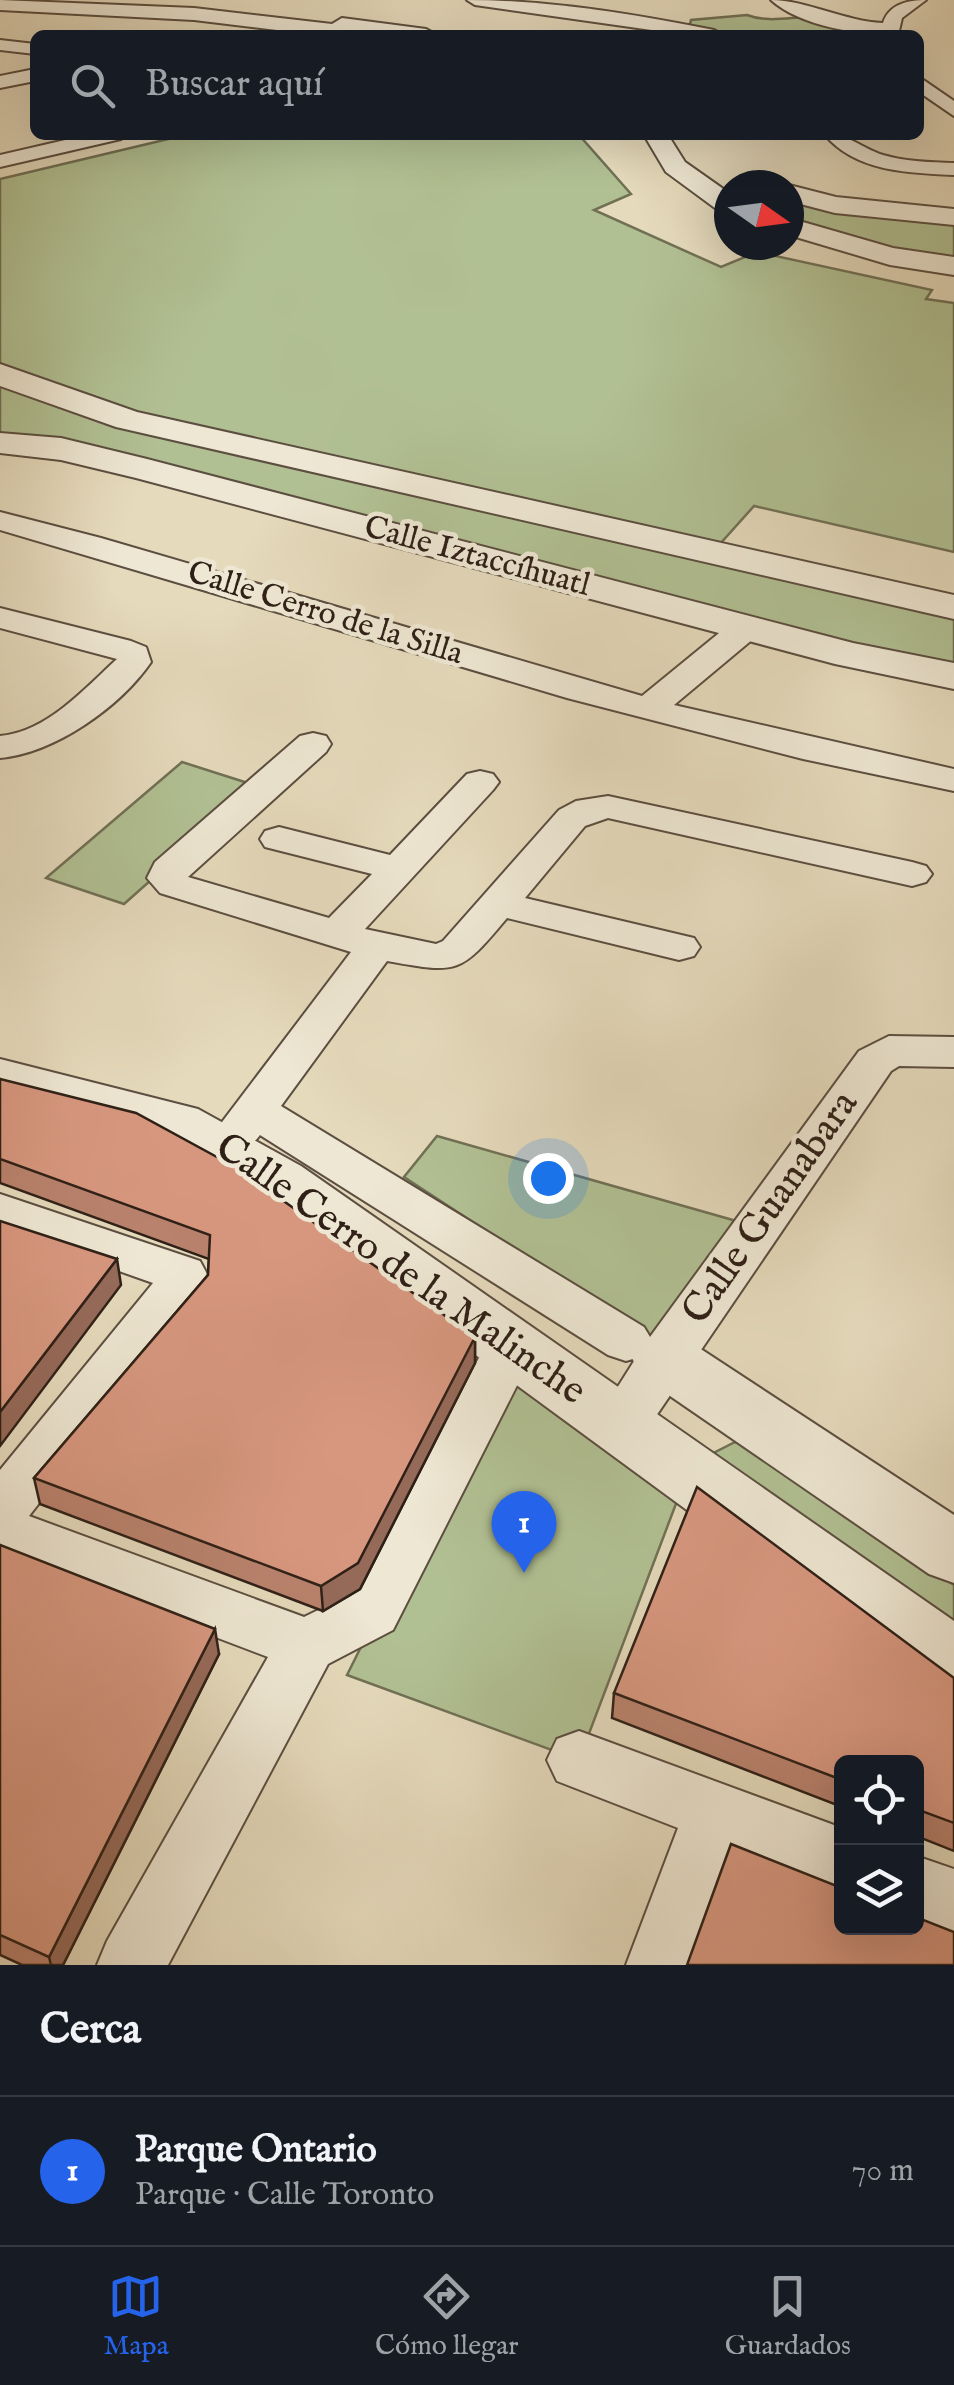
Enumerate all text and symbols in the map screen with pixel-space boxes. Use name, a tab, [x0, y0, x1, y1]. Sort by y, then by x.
search box	[30, 30, 924, 140]
icon: search	[65, 58, 120, 113]
text: Buscar aquí	[145, 61, 323, 109]
north arrow	[714, 170, 804, 260]
street label: Calle Iztaccíhuatl	[360, 507, 595, 607]
street label: Calle Cerro de la Silla	[182, 553, 468, 675]
street label: Calle Guanabara	[672, 1081, 871, 1335]
street label: Calle Cerro de la Malinche	[205, 1123, 595, 1417]
your location	[523, 1153, 574, 1204]
pin: 1	[492, 1490, 556, 1573]
map controls	[834, 1755, 924, 1935]
button: locate	[834, 1755, 924, 1845]
button: layers	[834, 1845, 924, 1935]
text: Cerca	[40, 2004, 141, 2057]
text: Parque Ontario	[135, 2127, 377, 2175]
text: 1	[67, 2151, 78, 2192]
text: 70 m	[852, 2151, 914, 2192]
text: Parque · Calle Toronto	[135, 2175, 434, 2216]
tab: Mapa	[103, 2269, 169, 2364]
tab: Cómo llegar	[375, 2269, 519, 2364]
tab: Guardados	[725, 2269, 851, 2364]

